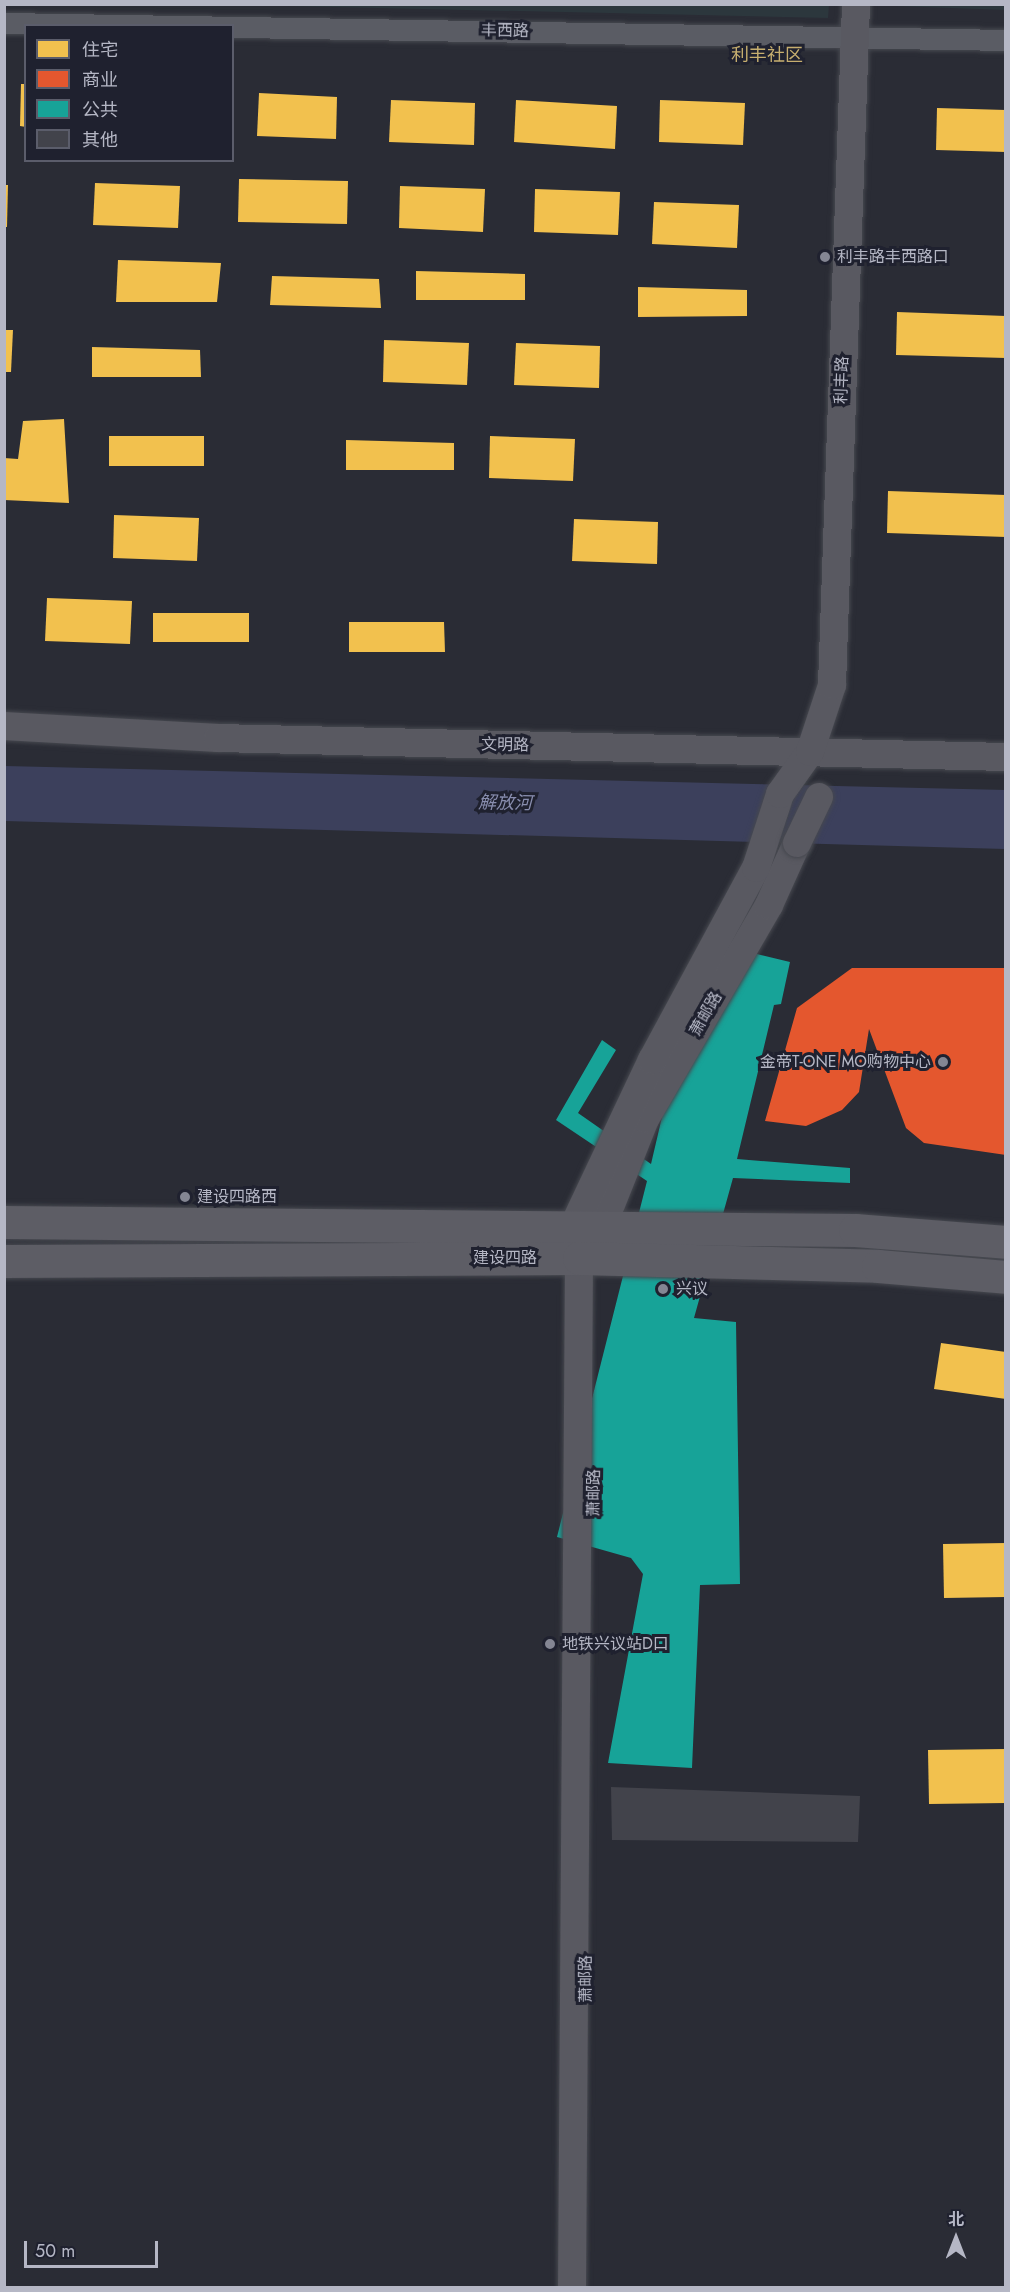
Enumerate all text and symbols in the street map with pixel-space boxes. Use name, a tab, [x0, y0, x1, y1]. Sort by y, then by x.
street label: 丰西路	[481, 21, 529, 41]
legend	[24, 24, 234, 162]
text: 住宅	[82, 37, 118, 63]
district label: 利丰社区	[731, 44, 803, 66]
text: 商业	[82, 67, 118, 93]
text: 公共	[82, 97, 118, 123]
text: 其他	[82, 127, 118, 153]
place label: 利丰路丰西路口	[837, 247, 949, 267]
marker: 利丰路丰西路口	[818, 250, 832, 264]
street label: 利丰路	[832, 356, 852, 404]
street label: 文明路	[481, 735, 529, 755]
water label: 解放河	[478, 792, 532, 814]
street label: 萧邮路	[686, 988, 726, 1040]
place label: 金帝T-ONE MO购物中心	[760, 1052, 931, 1072]
marker: 金帝T-ONE MO购物中心	[936, 1055, 950, 1069]
place label: 建设四路西	[197, 1187, 277, 1207]
marker: 建设四路西	[178, 1190, 192, 1204]
street label: 建设四路	[473, 1248, 537, 1268]
place label: 兴议	[676, 1279, 708, 1299]
marker: 兴议	[654, 1280, 672, 1298]
street label: 萧邮路	[584, 1469, 604, 1517]
place label: 地铁兴议站D口	[562, 1634, 669, 1654]
marker: 地铁兴议站D口	[543, 1637, 557, 1651]
street label: 萧邮路	[576, 1955, 596, 2003]
north arrow	[926, 2208, 986, 2268]
text: 北	[948, 2208, 964, 2231]
scale bar	[27, 2229, 160, 2267]
text: 50 m	[35, 2238, 75, 2264]

